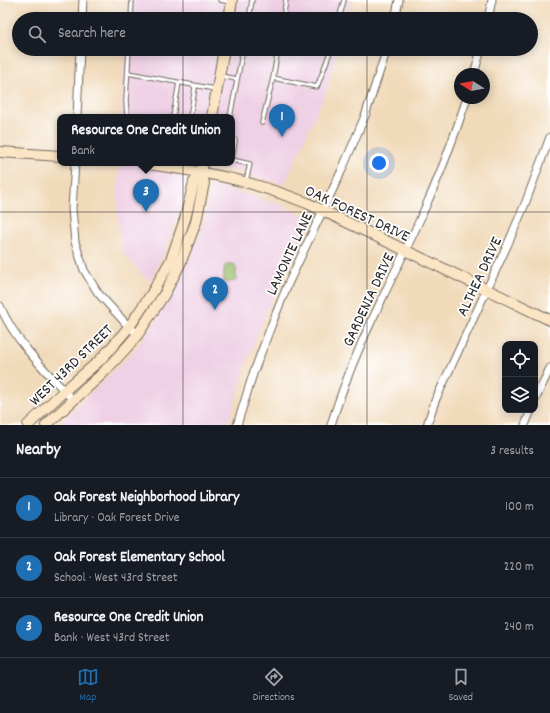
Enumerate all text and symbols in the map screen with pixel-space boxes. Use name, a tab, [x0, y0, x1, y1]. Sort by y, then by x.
search box	[12, 12, 538, 56]
icon: search	[26, 23, 48, 45]
text: Search here	[58, 23, 126, 45]
north arrow	[454, 68, 490, 104]
pin: 1	[269, 104, 295, 137]
popup	[57, 114, 235, 166]
text: Resource One Credit Union	[71, 120, 221, 142]
text: Bank	[71, 142, 95, 161]
your location	[369, 153, 389, 173]
pin: 3	[133, 179, 159, 212]
street label: OAK FOREST DRIVE	[301, 180, 414, 249]
street label: LAMONTE LANE	[261, 208, 320, 299]
street label: ALTHEA DRIVE	[452, 233, 509, 321]
street label: GARDENIA DRIVE	[337, 249, 401, 351]
pin: 2	[202, 277, 228, 310]
street label: WEST 43RD STREET	[24, 319, 119, 412]
map controls	[502, 341, 538, 413]
button: locate	[502, 341, 538, 377]
button: layers	[502, 377, 538, 413]
text: Nearby	[16, 439, 60, 463]
text: 3 results	[490, 442, 534, 461]
text: Oak Forest Neighborhood Library	[54, 487, 239, 509]
text: 1	[28, 498, 30, 517]
text: 100 m	[505, 498, 534, 517]
text: Library · Oak Forest Drive	[54, 509, 180, 528]
text: Oak Forest Elementary School	[54, 547, 225, 569]
text: 2	[26, 558, 32, 577]
text: 220 m	[504, 558, 534, 577]
text: School · West 43rd Street	[54, 569, 178, 588]
text: Resource One Credit Union	[54, 607, 203, 629]
text: 3	[26, 618, 32, 637]
text: 240 m	[504, 618, 534, 637]
text: Bank · West 43rd Street	[54, 629, 170, 648]
tab: Map	[77, 666, 99, 706]
tab: Directions	[253, 666, 295, 706]
tab: Saved	[448, 666, 473, 706]

